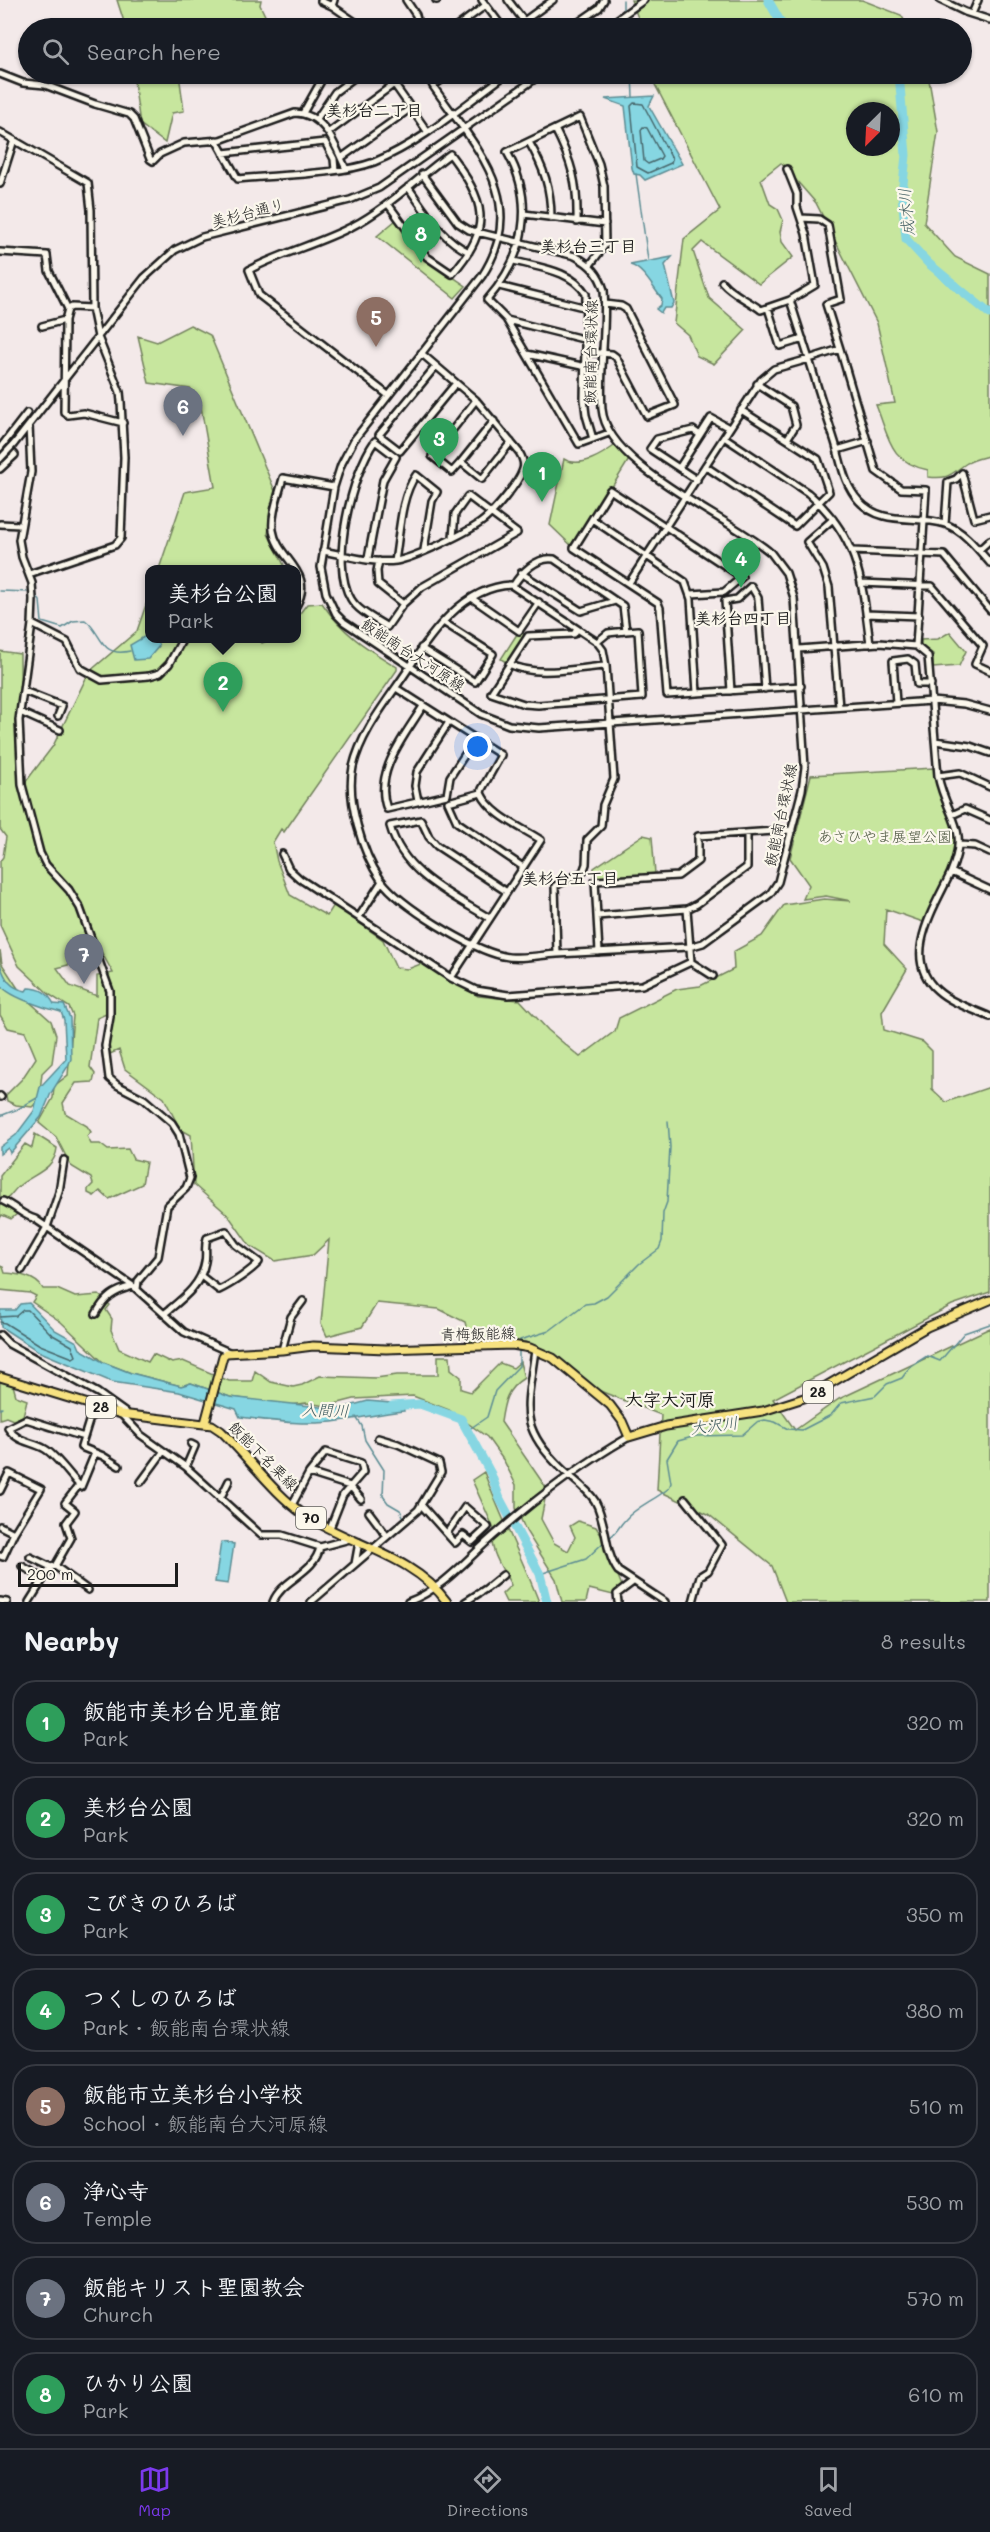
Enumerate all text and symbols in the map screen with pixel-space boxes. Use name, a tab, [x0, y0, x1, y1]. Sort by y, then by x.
search box	[18, 18, 972, 84]
icon: search	[39, 35, 72, 68]
text: Search here	[87, 37, 221, 66]
district label: 美杉台二丁目	[326, 99, 422, 120]
north arrow	[846, 102, 900, 156]
water label: 成木川	[893, 187, 918, 237]
street label: 美杉台通り	[209, 193, 287, 231]
pin: 8	[402, 214, 440, 263]
district label: 美杉台三丁目	[540, 235, 636, 256]
pin: 5	[356, 298, 395, 347]
street label: 飯能南台環状線	[579, 299, 601, 405]
pin: 6	[164, 386, 202, 436]
pin: 3	[420, 418, 458, 468]
pin: 1	[522, 452, 562, 502]
pin: 4	[722, 538, 760, 588]
popup	[145, 565, 301, 643]
text: 美杉台公園	[168, 578, 278, 607]
text: Park	[168, 607, 213, 633]
district label: 美杉台四丁目	[695, 607, 791, 628]
street label: 飯能南台大河原線	[358, 613, 469, 695]
pin: 2	[204, 662, 242, 712]
your location	[463, 732, 492, 761]
street label: 飯能南台環状線	[759, 761, 801, 868]
park label: あさひやま展望公園	[818, 826, 952, 846]
district label: 美杉台五丁目	[522, 867, 618, 888]
pin: 7	[64, 934, 104, 984]
street label: 青梅飯能線	[440, 1322, 516, 1344]
road number: 28	[803, 1381, 833, 1403]
district label: 大字大河原	[625, 1387, 715, 1411]
road number: 28	[86, 1396, 116, 1418]
water label: 入間川	[301, 1399, 349, 1420]
water label: 大沢川	[689, 1411, 739, 1438]
street label: 飯能下名栗線	[225, 1416, 303, 1494]
road number: 70	[296, 1507, 326, 1529]
scale bar	[18, 1560, 178, 1588]
text: 200 m	[27, 1563, 74, 1584]
text: Nearby	[24, 1624, 119, 1658]
text: 8 results	[881, 1628, 966, 1654]
text: 飯能市美杉台児童館	[83, 1696, 281, 1725]
text: 1	[41, 1709, 50, 1735]
text: 320 m	[906, 1709, 964, 1735]
text: Park	[83, 1725, 128, 1751]
text: 美杉台公園	[83, 1792, 193, 1821]
text: 2	[40, 1805, 51, 1831]
text: 320 m	[906, 1805, 964, 1831]
text: Park	[83, 1821, 128, 1847]
text: こびきのひろば	[83, 1888, 237, 1917]
text: 3	[40, 1901, 52, 1927]
text: 350 m	[906, 1901, 964, 1927]
text: Park	[83, 1917, 128, 1943]
text: つくしのひろば	[83, 1983, 237, 2012]
text: 4	[39, 1997, 52, 2023]
text: 380 m	[906, 1997, 964, 2023]
text: Park · 飯能南台環状線	[83, 2014, 290, 2040]
text: 飯能市立美杉台小学校	[83, 2079, 303, 2108]
text: 5	[40, 2093, 51, 2119]
text: 510 m	[909, 2093, 964, 2119]
text: School · 飯能南台大河原線	[83, 2110, 328, 2136]
text: 浄心寺	[83, 2176, 149, 2205]
text: 6	[39, 2189, 52, 2215]
text: 530 m	[906, 2189, 964, 2215]
text: Temple	[83, 2205, 152, 2231]
text: 飯能キリスト聖園教会	[83, 2272, 305, 2301]
text: 7	[40, 2285, 51, 2311]
text: 570 m	[907, 2285, 964, 2311]
text: Church	[83, 2301, 153, 2327]
text: ひかり公園	[83, 2368, 193, 2397]
text: 8	[39, 2381, 52, 2407]
text: 610 m	[908, 2381, 964, 2407]
text: Park	[83, 2397, 128, 2423]
tab: Map	[138, 2463, 171, 2520]
tab: Directions	[447, 2463, 528, 2520]
tab: Saved	[804, 2463, 852, 2520]

